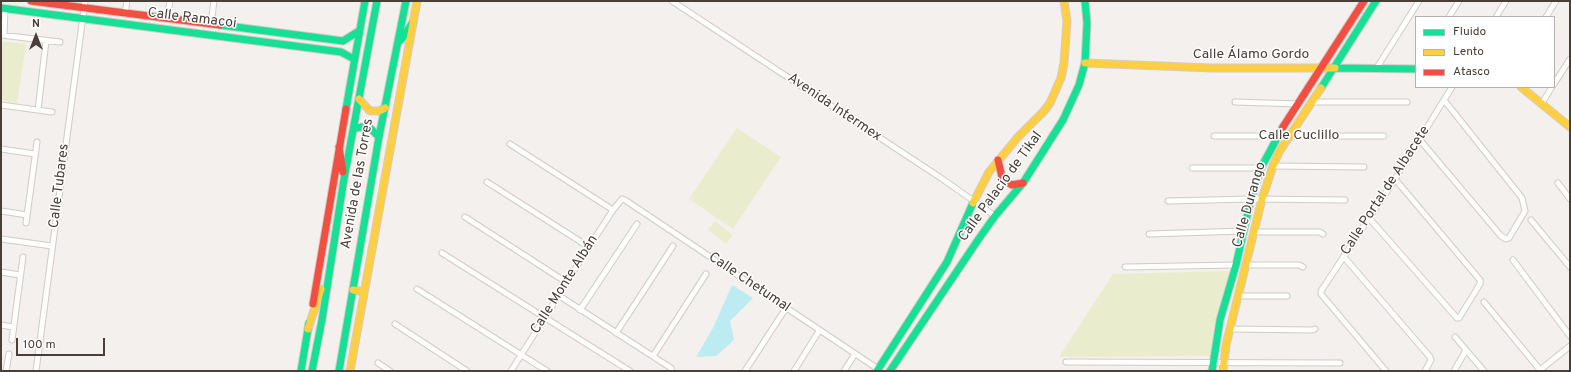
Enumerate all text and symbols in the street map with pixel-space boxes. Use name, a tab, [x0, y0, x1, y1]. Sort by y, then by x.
street label: Calle Ramacoi	[147, 5, 237, 33]
north arrow	[16, 16, 56, 56]
legend	[1415, 16, 1555, 88]
text: N	[32, 17, 40, 31]
text: Fluido	[1453, 24, 1486, 40]
text: Lento	[1453, 44, 1484, 60]
street label: Calle Álamo Gordo	[1193, 47, 1309, 63]
text: Atasco	[1453, 64, 1490, 80]
street label: Avenida Intermex	[784, 70, 884, 146]
street label: Avenida de las Torres	[338, 117, 378, 251]
street label: Calle Portal de Albacete	[1338, 123, 1434, 259]
street label: Calle Cuclillo	[1259, 128, 1339, 144]
street label: Calle Palacio de Tikal	[955, 129, 1047, 245]
street label: Calle Tubares	[46, 143, 74, 229]
street label: Calle Durango	[1230, 160, 1270, 250]
street label: Calle Monte Albán	[528, 232, 602, 338]
street label: Calle Chetumal	[705, 249, 793, 317]
scale bar	[18, 330, 107, 356]
text: 100 m	[23, 337, 56, 353]

